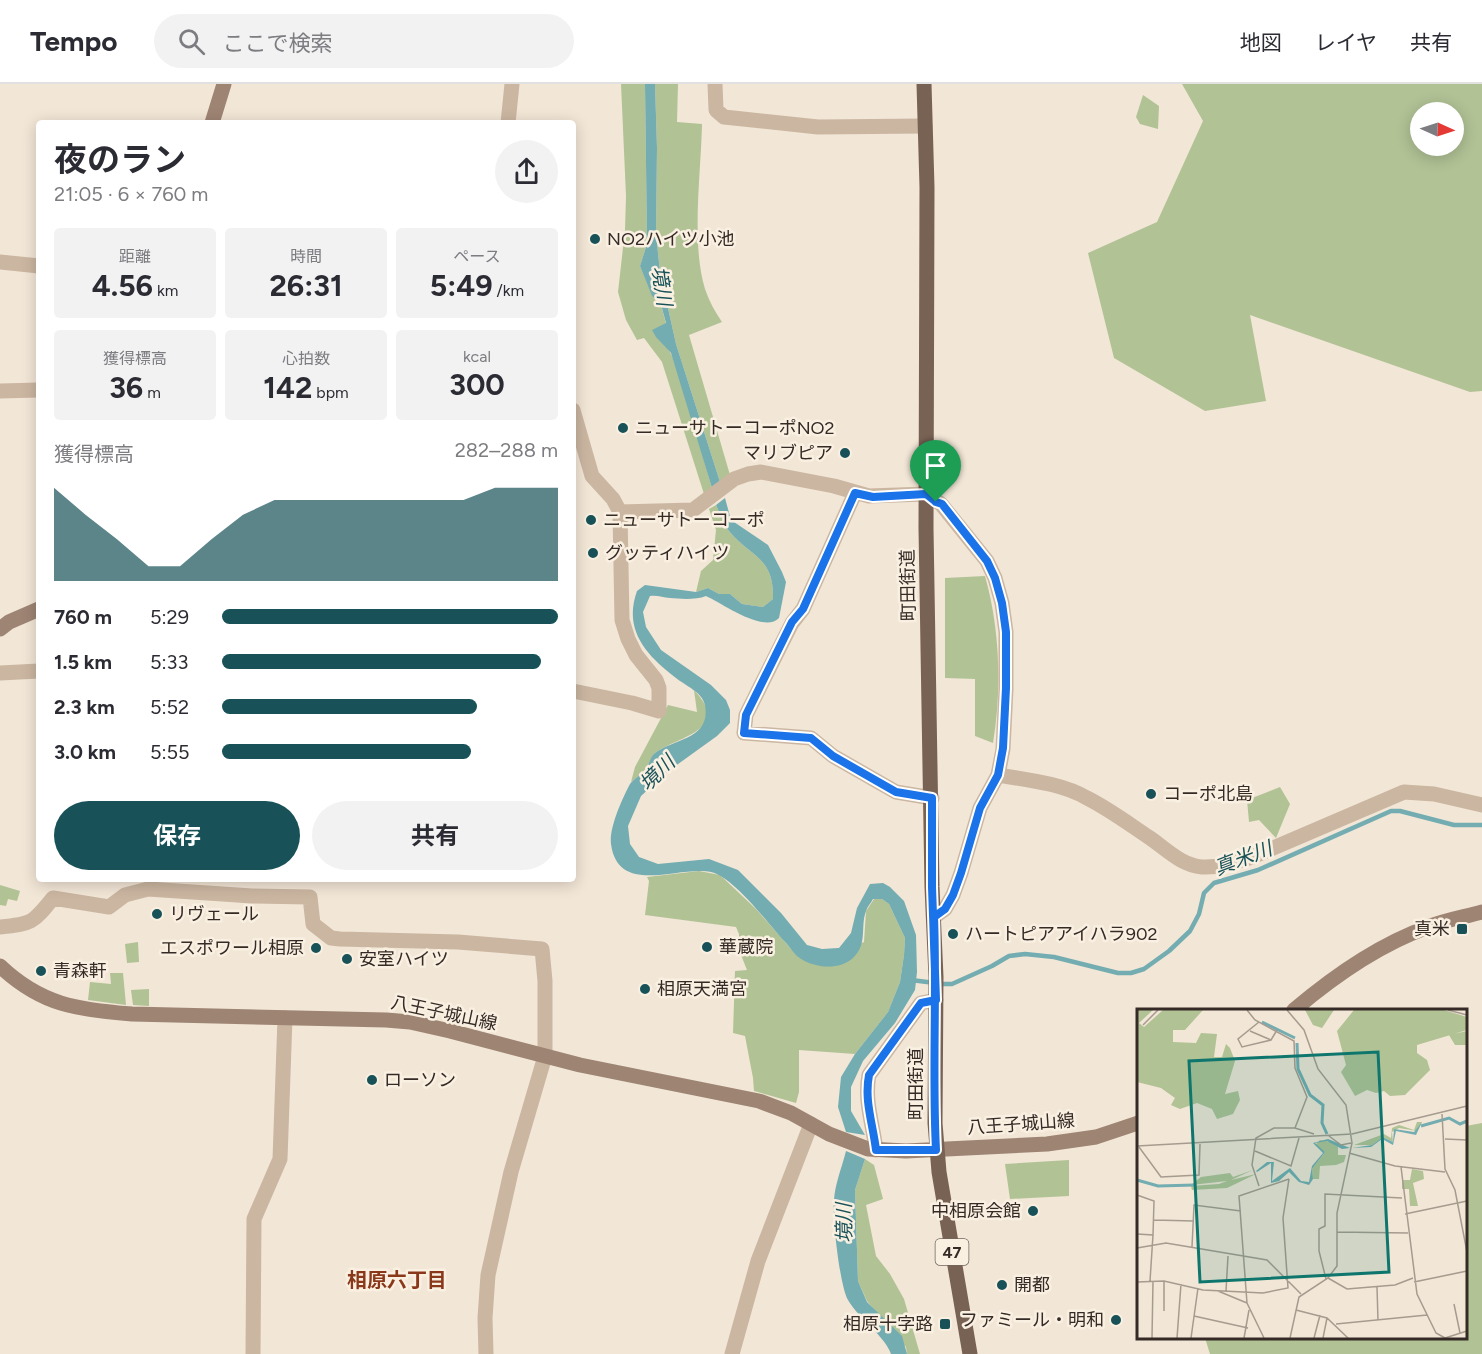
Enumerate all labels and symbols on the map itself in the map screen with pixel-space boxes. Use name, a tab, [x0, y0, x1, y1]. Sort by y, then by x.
north arrow	[1410, 102, 1464, 156]
place label: NO2ハイツ小池	[607, 228, 735, 250]
marker: NO2ハイツ小池	[588, 232, 602, 246]
water label: 境川	[647, 264, 677, 310]
place label: ニューサトーコーポNO2	[635, 417, 835, 439]
marker: ニューサトーコーポNO2	[616, 421, 630, 435]
pin	[910, 440, 961, 502]
place label: マリブピア	[743, 442, 833, 464]
marker: マリブピア	[838, 446, 852, 460]
place label: ニューサトーコーポ	[603, 509, 765, 531]
marker: ニューサトーコーポ	[584, 513, 598, 527]
place label: グッティハイツ	[605, 542, 730, 564]
marker: グッティハイツ	[586, 546, 600, 560]
street label: 町田街道	[896, 549, 920, 621]
water label: 境川	[634, 749, 681, 796]
place label: コーポ北島	[1163, 783, 1253, 805]
marker: コーポ北島	[1144, 787, 1158, 801]
water label: 真米川	[1211, 835, 1277, 880]
place label: リヴェール	[169, 903, 259, 925]
marker: リヴェール	[150, 907, 164, 921]
place label: 真米	[1414, 918, 1450, 940]
marker: 真米	[1455, 922, 1469, 936]
place label: ハートピアアイハラ902	[965, 923, 1158, 945]
marker: ハートピアアイハラ902	[946, 927, 960, 941]
place label: 華蔵院	[719, 936, 773, 958]
place label: エスポワール相原	[160, 937, 304, 959]
marker: 華蔵院	[700, 940, 714, 954]
marker: エスポワール相原	[309, 941, 323, 955]
place label: 安室ハイツ	[359, 948, 449, 970]
marker: 安室ハイツ	[340, 952, 354, 966]
place label: 青森軒	[53, 960, 107, 982]
marker: 青森軒	[34, 964, 48, 978]
place label: 相原天満宮	[657, 978, 747, 1000]
marker: 相原天満宮	[638, 982, 652, 996]
street label: 八王子城山線	[389, 991, 499, 1035]
inset map	[1137, 1009, 1467, 1339]
street label: 町田街道	[905, 1048, 927, 1120]
place label: ローソン	[384, 1069, 456, 1091]
marker: ローソン	[365, 1073, 379, 1087]
street label: 八王子城山線	[966, 1109, 1076, 1139]
place label: 中相原会館	[931, 1200, 1021, 1222]
water label: 境川	[832, 1201, 856, 1243]
marker: 中相原会館	[1026, 1204, 1040, 1218]
road number: 47	[936, 1239, 968, 1265]
district label: 相原六丁目	[347, 1268, 447, 1292]
place label: 開都	[1014, 1274, 1050, 1296]
marker: 開都	[995, 1278, 1009, 1292]
place label: ファミール・明和	[960, 1309, 1104, 1331]
place label: 相原十字路	[843, 1313, 933, 1335]
marker: ファミール・明和	[1109, 1313, 1123, 1327]
marker: 相原十字路	[938, 1317, 952, 1331]

